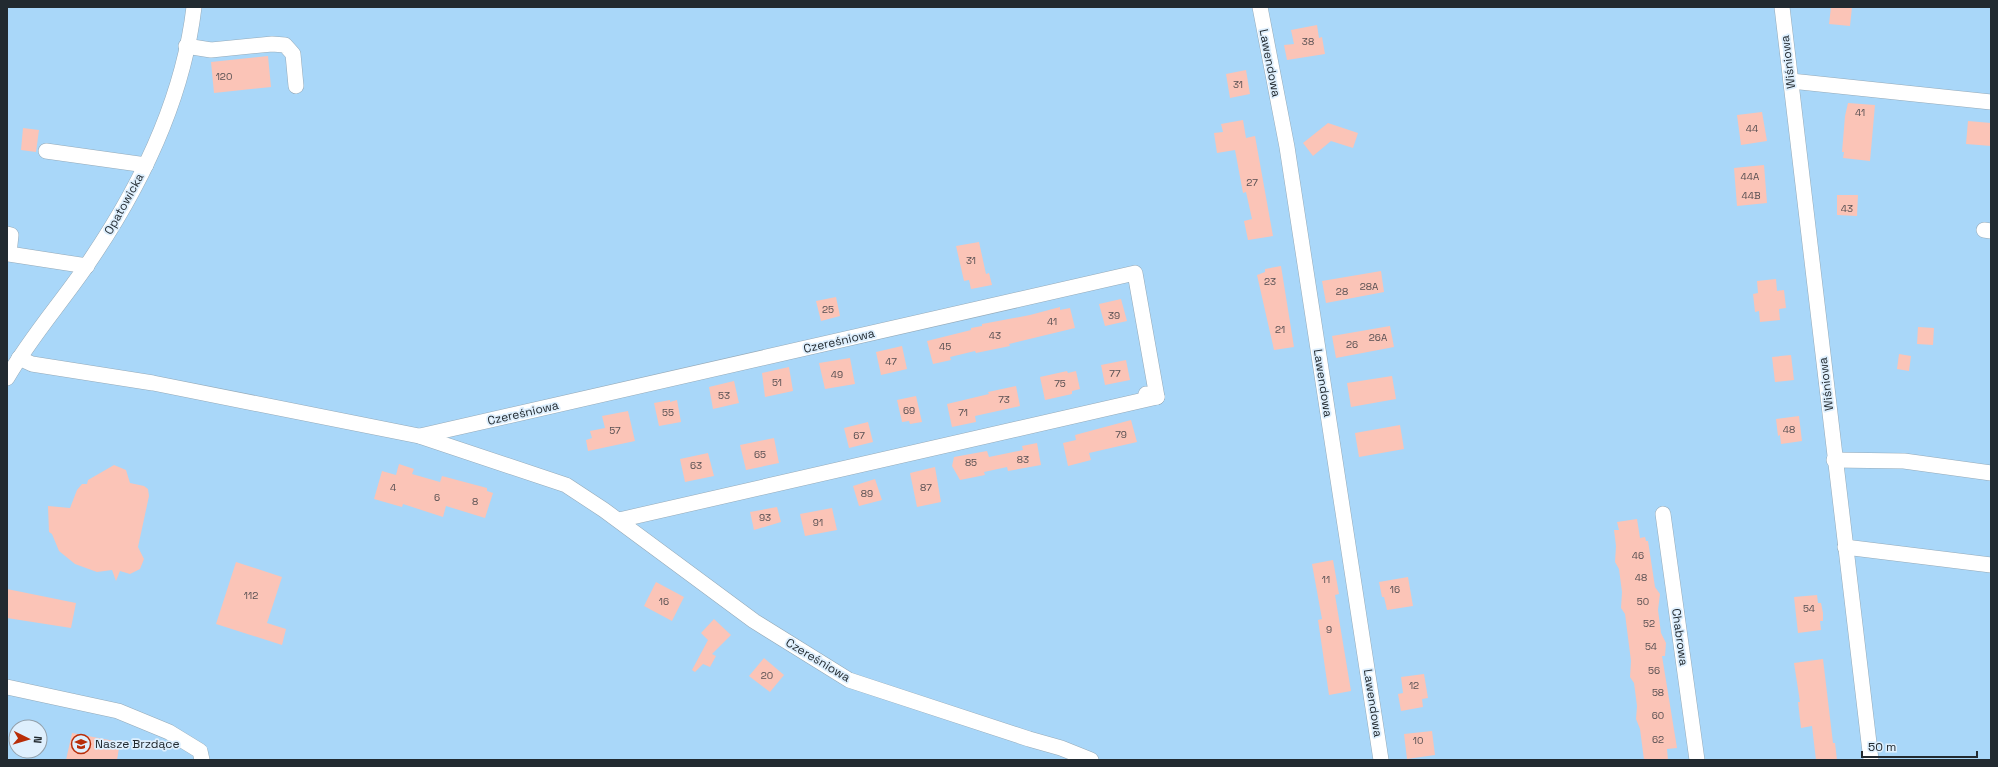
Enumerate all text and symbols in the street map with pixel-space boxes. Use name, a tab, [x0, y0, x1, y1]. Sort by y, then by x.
street label: Lawendowa	[1256, 28, 1284, 98]
street label: Wiśniowa	[1777, 34, 1799, 90]
house number: 38	[1302, 35, 1314, 48]
house number: 120	[216, 70, 232, 83]
house number: 31	[1233, 78, 1243, 91]
house number: 41	[1855, 106, 1865, 119]
house number: 44	[1746, 122, 1758, 135]
street label: Opatowicka	[101, 170, 147, 238]
house number: 44A	[1741, 170, 1760, 183]
house number: 27	[1246, 176, 1258, 189]
house number: 44B	[1741, 189, 1761, 202]
house number: 43	[1841, 202, 1853, 215]
house number: 31	[966, 254, 976, 267]
house number: 23	[1264, 275, 1276, 288]
house number: 28A	[1360, 280, 1379, 293]
house number: 28	[1336, 285, 1348, 298]
house number: 25	[822, 303, 834, 316]
house number: 39	[1108, 309, 1120, 322]
house number: 41	[1047, 315, 1057, 328]
house number: 21	[1275, 323, 1285, 336]
street label: Czereśniowa	[802, 325, 876, 357]
house number: 43	[989, 329, 1001, 342]
house number: 26A	[1369, 331, 1388, 344]
house number: 26	[1346, 338, 1358, 351]
house number: 45	[939, 340, 951, 353]
street label: Lawendowa	[1310, 348, 1336, 418]
house number: 47	[885, 355, 897, 368]
street label: Wiśniowa	[1815, 356, 1837, 412]
house number: 77	[1109, 367, 1121, 380]
house number: 49	[831, 368, 843, 381]
house number: 51	[772, 376, 782, 389]
house number: 75	[1054, 377, 1066, 390]
house number: 53	[718, 389, 730, 402]
house number: 73	[998, 393, 1010, 406]
street label: Czereśniowa	[486, 397, 560, 429]
house number: 69	[903, 404, 915, 417]
house number: 55	[662, 406, 674, 419]
house number: 71	[958, 406, 968, 419]
house number: 48	[1783, 423, 1795, 436]
house number: 57	[609, 424, 621, 437]
house number: 79	[1115, 428, 1127, 441]
house number: 67	[853, 429, 865, 442]
house number: 65	[754, 448, 766, 461]
house number: 83	[1017, 453, 1029, 466]
house number: 85	[965, 456, 977, 469]
house number: 63	[690, 459, 702, 472]
house number: 4	[390, 481, 396, 494]
house number: 87	[920, 481, 932, 494]
house number: 89	[861, 487, 873, 500]
house number: 6	[434, 491, 440, 504]
house number: 8	[472, 495, 478, 508]
house number: 93	[759, 511, 771, 524]
house number: 91	[813, 516, 823, 529]
house number: 46	[1632, 549, 1644, 562]
house number: 48	[1635, 571, 1647, 584]
house number: 11	[1322, 573, 1330, 586]
house number: 16	[1390, 583, 1400, 596]
house number: 112	[244, 589, 258, 602]
house number: 16	[659, 595, 669, 608]
house number: 50	[1637, 595, 1649, 608]
house number: 54	[1803, 602, 1815, 615]
street label: Chabrowa	[1668, 607, 1692, 667]
house number: 52	[1643, 617, 1655, 630]
house number: 9	[1326, 623, 1332, 636]
street label: Czereśniowa	[783, 634, 853, 686]
house number: 54	[1645, 640, 1657, 653]
house number: 56	[1648, 664, 1660, 677]
street label: Lawendowa	[1360, 668, 1386, 738]
house number: 20	[761, 669, 773, 682]
house number: 12	[1409, 679, 1419, 692]
house number: 58	[1652, 686, 1664, 699]
house number: 60	[1652, 709, 1664, 722]
north arrow	[8, 719, 48, 759]
school or university icon: Nasze Brzdące	[70, 733, 92, 755]
house number: 62	[1652, 733, 1664, 746]
scale bar	[1862, 733, 1977, 759]
house number: 10	[1413, 734, 1423, 747]
text: N	[31, 736, 45, 744]
place label: Nasze Brzdące	[95, 736, 180, 752]
text: 50 m	[1868, 739, 1896, 755]

